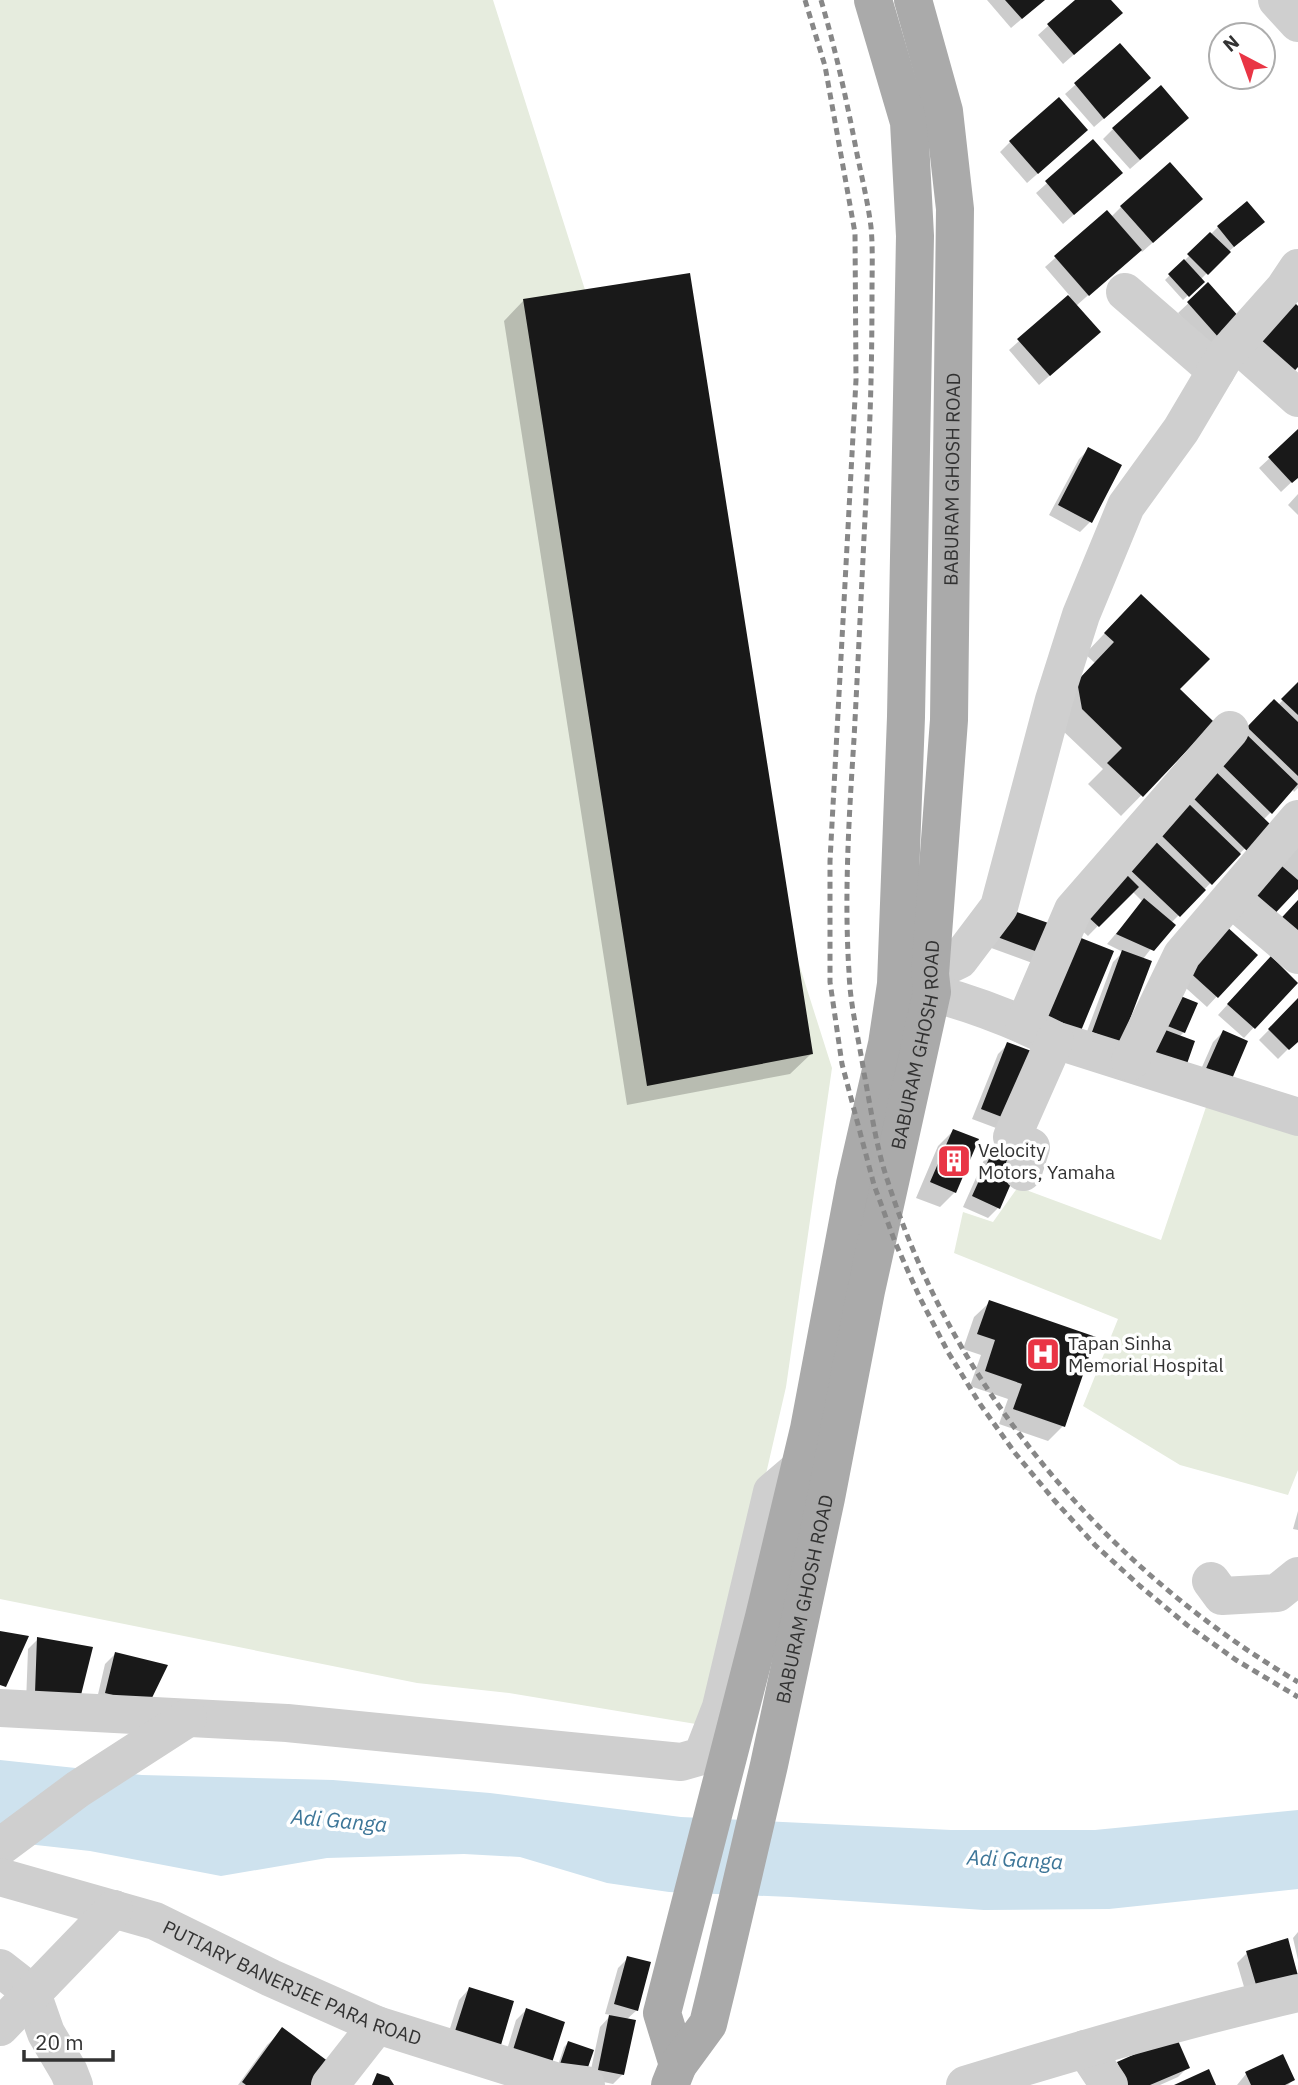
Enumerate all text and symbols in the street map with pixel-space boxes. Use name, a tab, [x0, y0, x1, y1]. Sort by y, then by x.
north arrow	[1207, 21, 1277, 91]
text: N	[1218, 30, 1244, 57]
street label: BABURAM GHOSH ROAD	[939, 373, 965, 586]
street label: BABURAM GHOSH ROAD	[886, 939, 945, 1152]
place label: Velocity Motors, Yamaha	[978, 1138, 1115, 1184]
building icon: Velocity Motors, Yamaha	[935, 1142, 973, 1180]
place label: Tapan Sinha Memorial Hospital	[1068, 1331, 1224, 1377]
hospital icon: Tapan Sinha Memorial Hospital	[1024, 1335, 1062, 1373]
street label: BABURAM GHOSH ROAD	[770, 1492, 838, 1706]
water label: Adi Ganga	[289, 1802, 388, 1838]
water label: Adi Ganga	[965, 1842, 1064, 1876]
street label: PUTIARY BANERJEE PARA ROAD	[159, 1915, 425, 2050]
scale bar	[24, 2018, 114, 2062]
text: 20 m	[35, 2028, 84, 2056]

